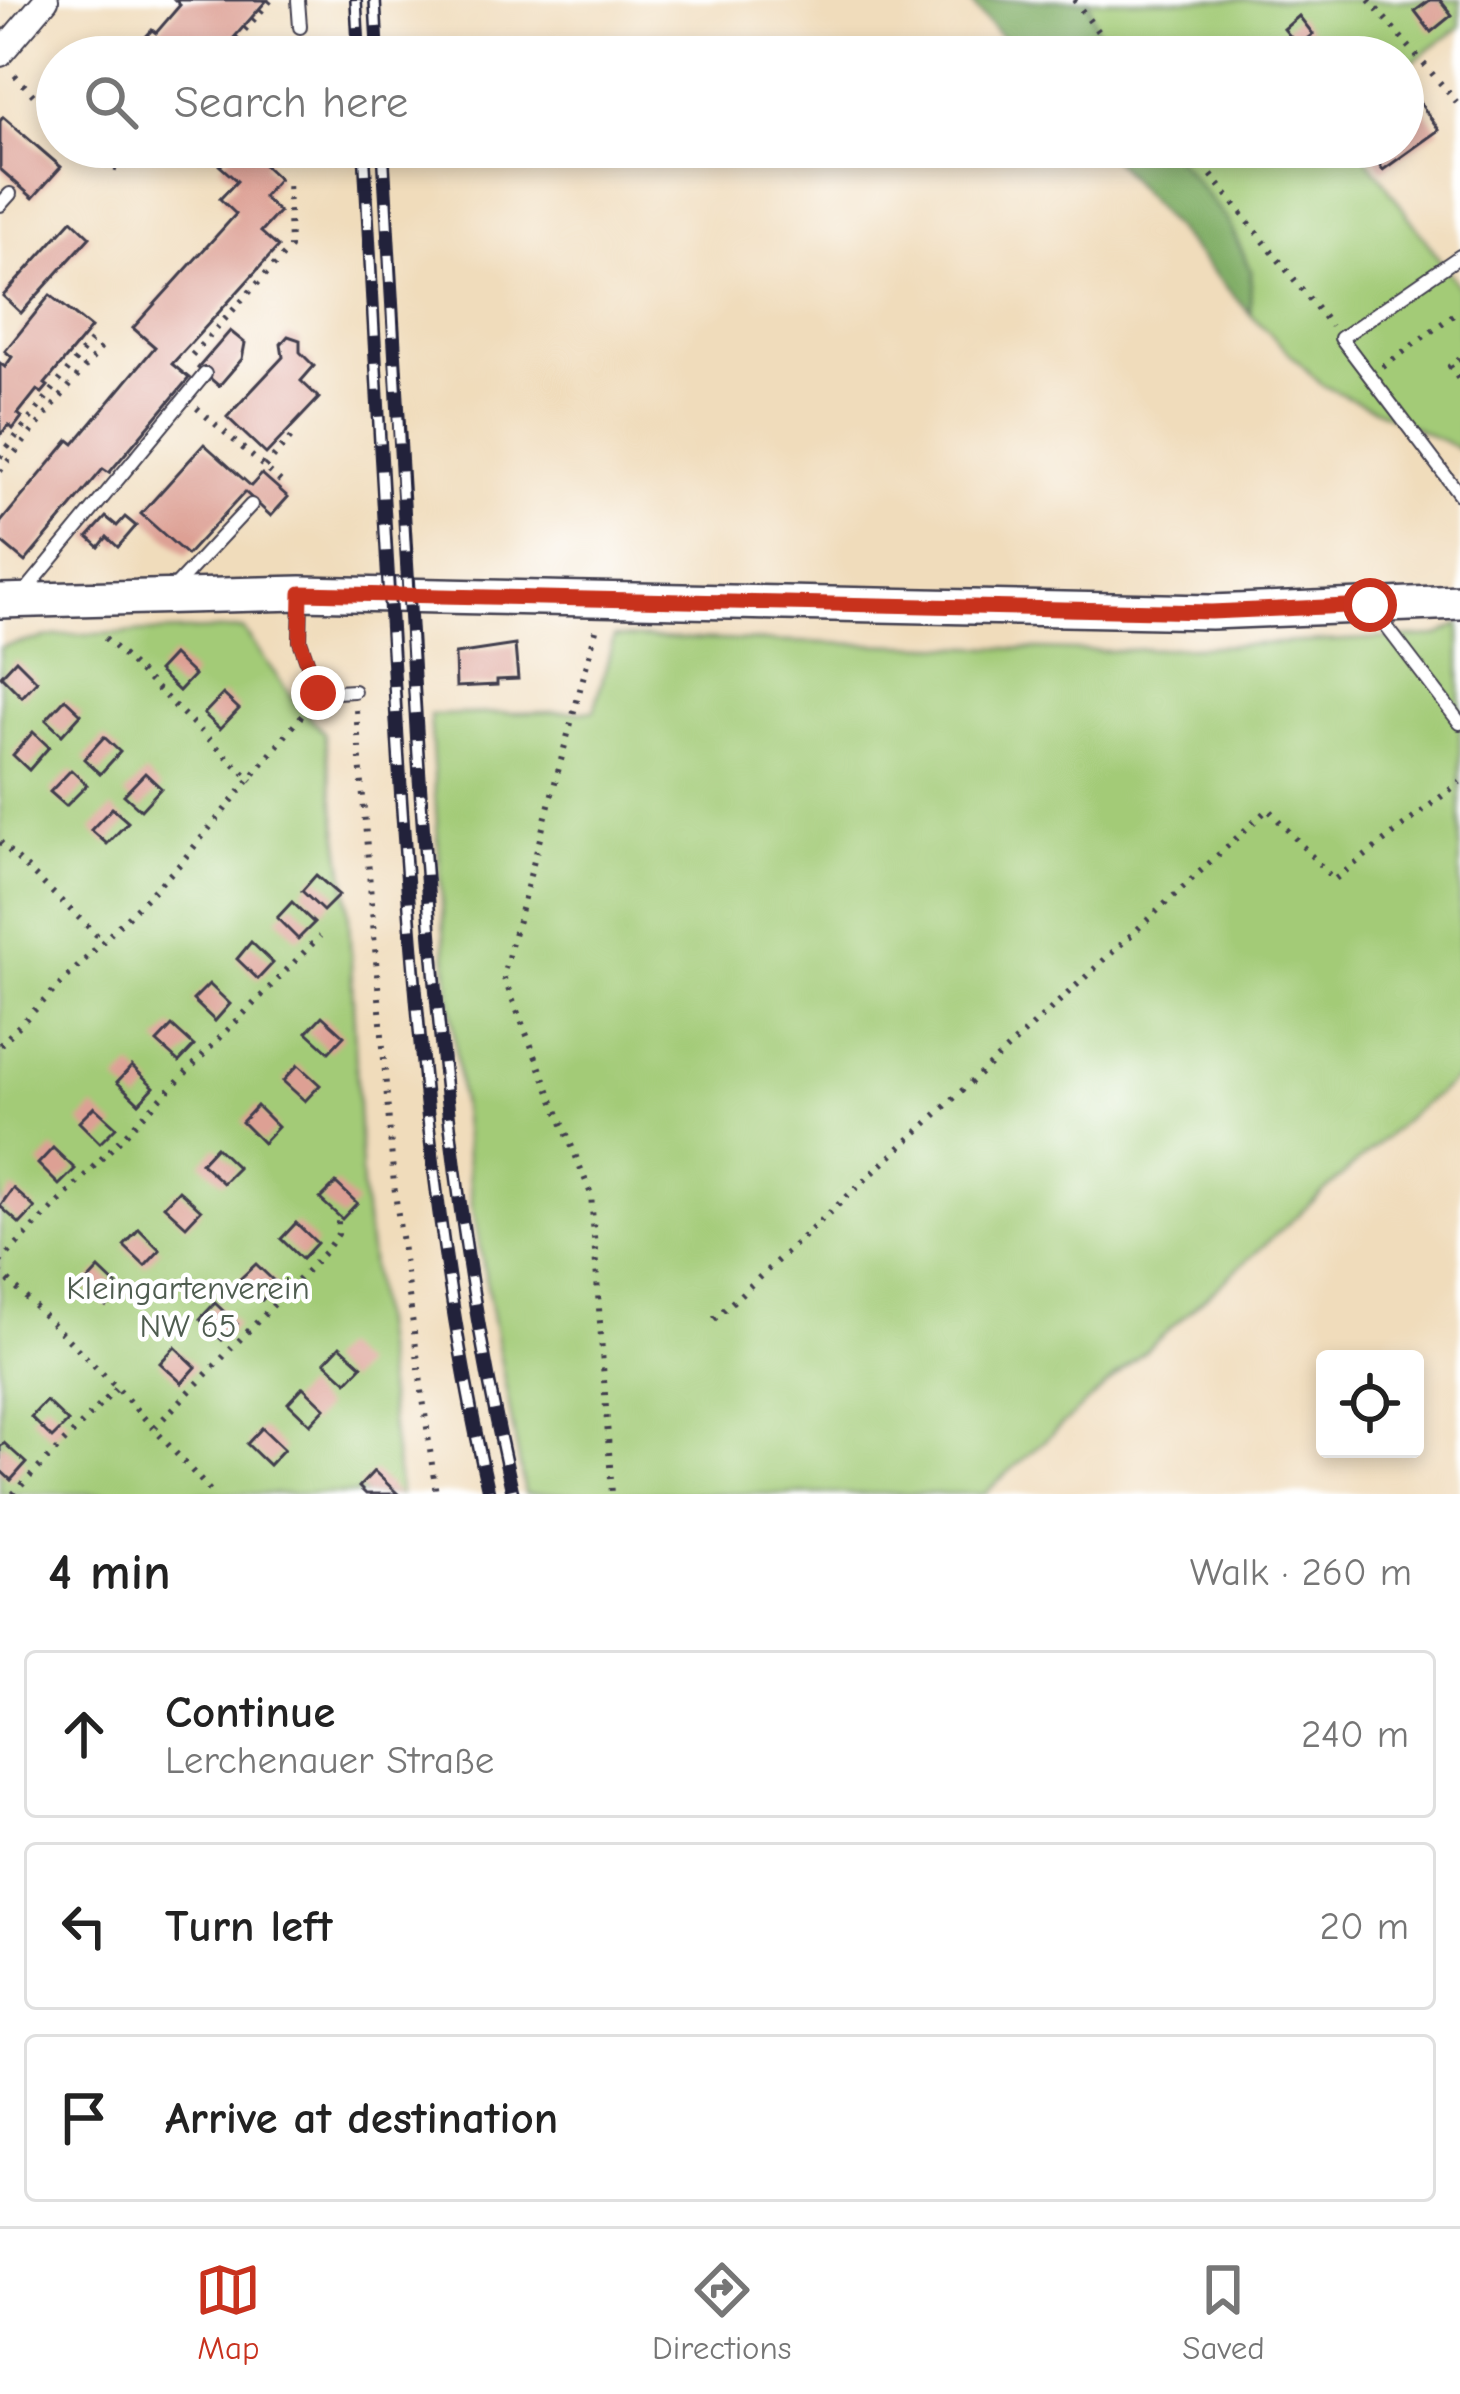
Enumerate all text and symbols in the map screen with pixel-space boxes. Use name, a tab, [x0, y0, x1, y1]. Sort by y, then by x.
search box	[36, 36, 1424, 168]
icon: search	[78, 69, 144, 135]
text: Search here	[174, 76, 408, 128]
route start	[1343, 578, 1397, 632]
route end	[291, 666, 345, 720]
park label: Kleingartenverein NW 65	[66, 1269, 310, 1345]
map controls	[1316, 1350, 1424, 1458]
button: locate	[1316, 1350, 1424, 1458]
text: 4 min	[48, 1543, 171, 1602]
text: Walk · 260 m	[1190, 1550, 1412, 1595]
text: Continue	[165, 1686, 335, 1738]
icon: ahead	[51, 1701, 117, 1767]
text: 240 m	[1301, 1712, 1409, 1757]
text: Lerchenauer Straße	[165, 1738, 494, 1783]
icon: left	[51, 1893, 117, 1959]
text: Turn left	[165, 1900, 332, 1952]
text: 20 m	[1320, 1904, 1409, 1949]
icon: arrive	[51, 2085, 117, 2151]
text: Arrive at destination	[165, 2092, 558, 2144]
tab: Map	[195, 2257, 261, 2367]
tab: Directions	[652, 2257, 792, 2367]
tab: Saved	[1182, 2257, 1265, 2367]

